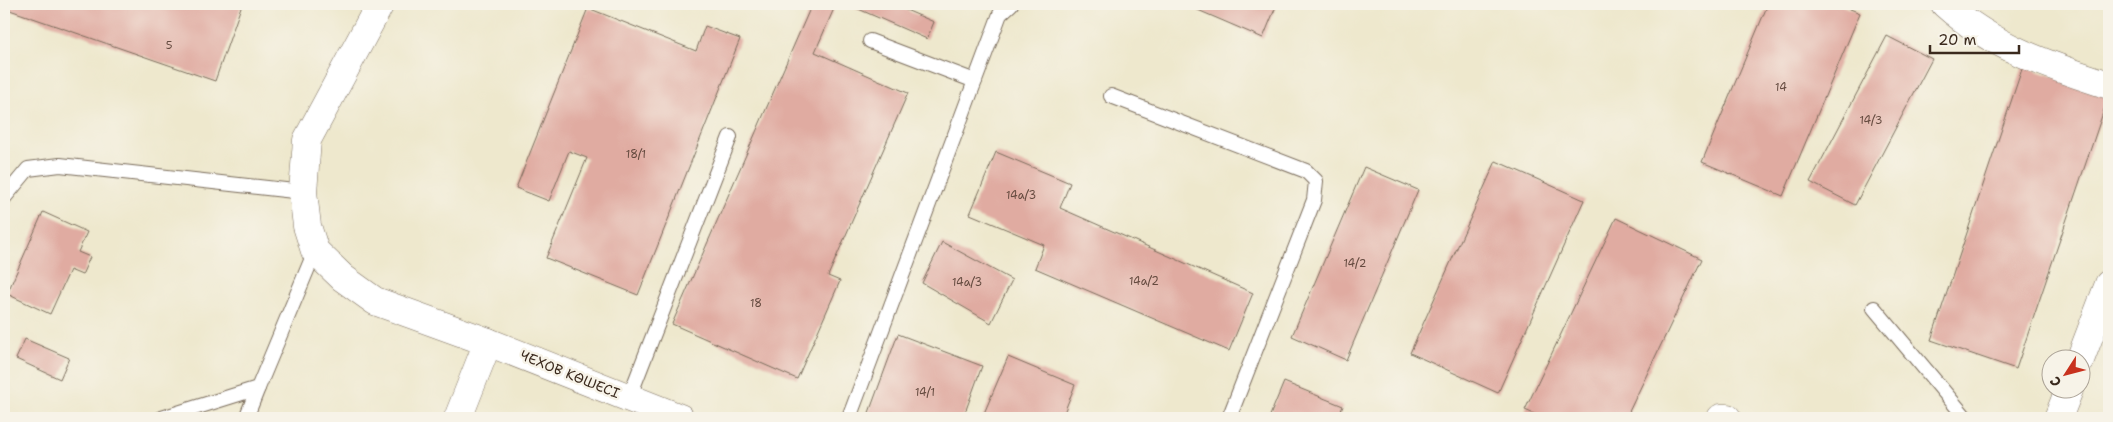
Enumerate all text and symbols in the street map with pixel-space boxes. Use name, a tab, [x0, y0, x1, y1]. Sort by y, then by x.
scale bar	[1930, 22, 2019, 54]
text: 20 m	[1938, 30, 1977, 50]
house number: 5	[166, 38, 173, 53]
house number: 14	[1775, 80, 1787, 95]
house number: 14/3	[1859, 113, 1883, 128]
house number: 18/1	[626, 147, 646, 162]
house number: 14а/3	[1006, 188, 1036, 203]
house number: 14/2	[1343, 256, 1367, 271]
house number: 14а/2	[1129, 274, 1159, 289]
house number: 14а/3	[952, 275, 982, 290]
house number: 18	[750, 296, 762, 311]
street label: ЧЕХОВ КӨШЕСІ	[518, 346, 623, 402]
north arrow	[2040, 350, 2090, 400]
text: С	[2046, 373, 2065, 390]
house number: 14/1	[915, 385, 935, 400]

